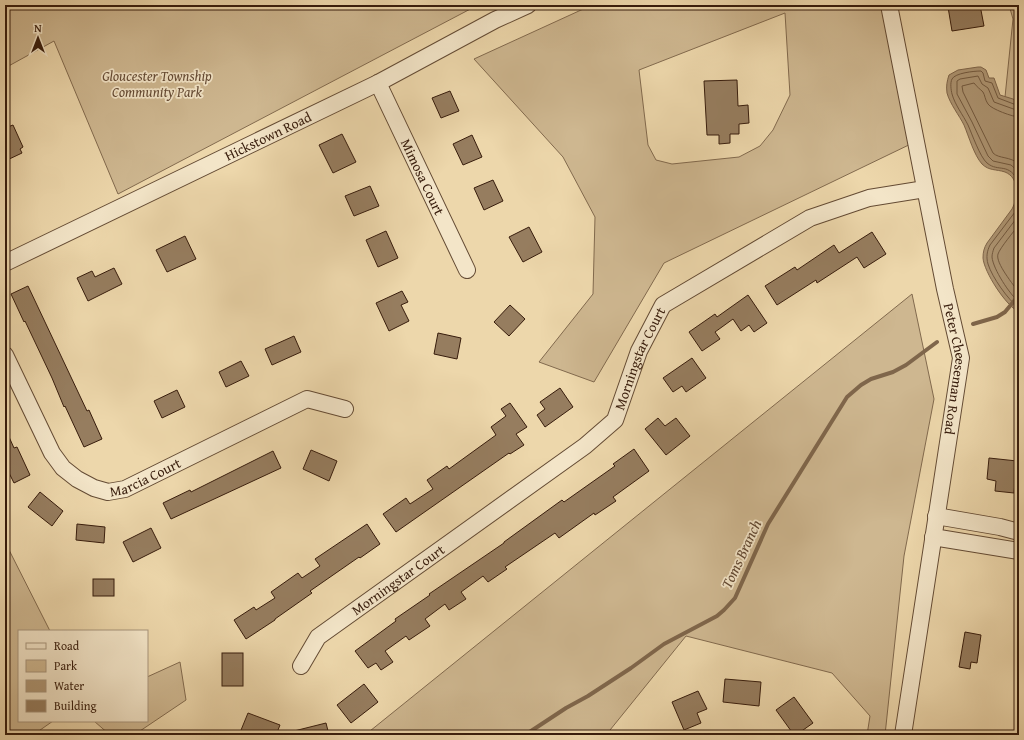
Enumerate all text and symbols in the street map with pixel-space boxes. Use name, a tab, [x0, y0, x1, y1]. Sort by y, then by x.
north arrow	[18, 18, 58, 58]
text: N	[34, 20, 42, 36]
park label: Gloucester Township Community Park	[102, 66, 212, 102]
street label: Hickstown Road	[221, 106, 315, 166]
street label: Mimosa Court	[396, 135, 449, 218]
street label: Peter Cheeseman Road	[939, 301, 971, 437]
street label: Morningstar Court	[609, 303, 670, 413]
street label: Marcia Court	[108, 453, 184, 502]
water label: Toms Branch	[716, 516, 766, 592]
street label: Morningstar Court	[347, 540, 449, 620]
legend	[18, 630, 148, 722]
text: Road	[54, 637, 80, 654]
text: Park	[54, 657, 78, 674]
text: Water	[54, 677, 84, 694]
text: Building	[54, 697, 97, 714]

